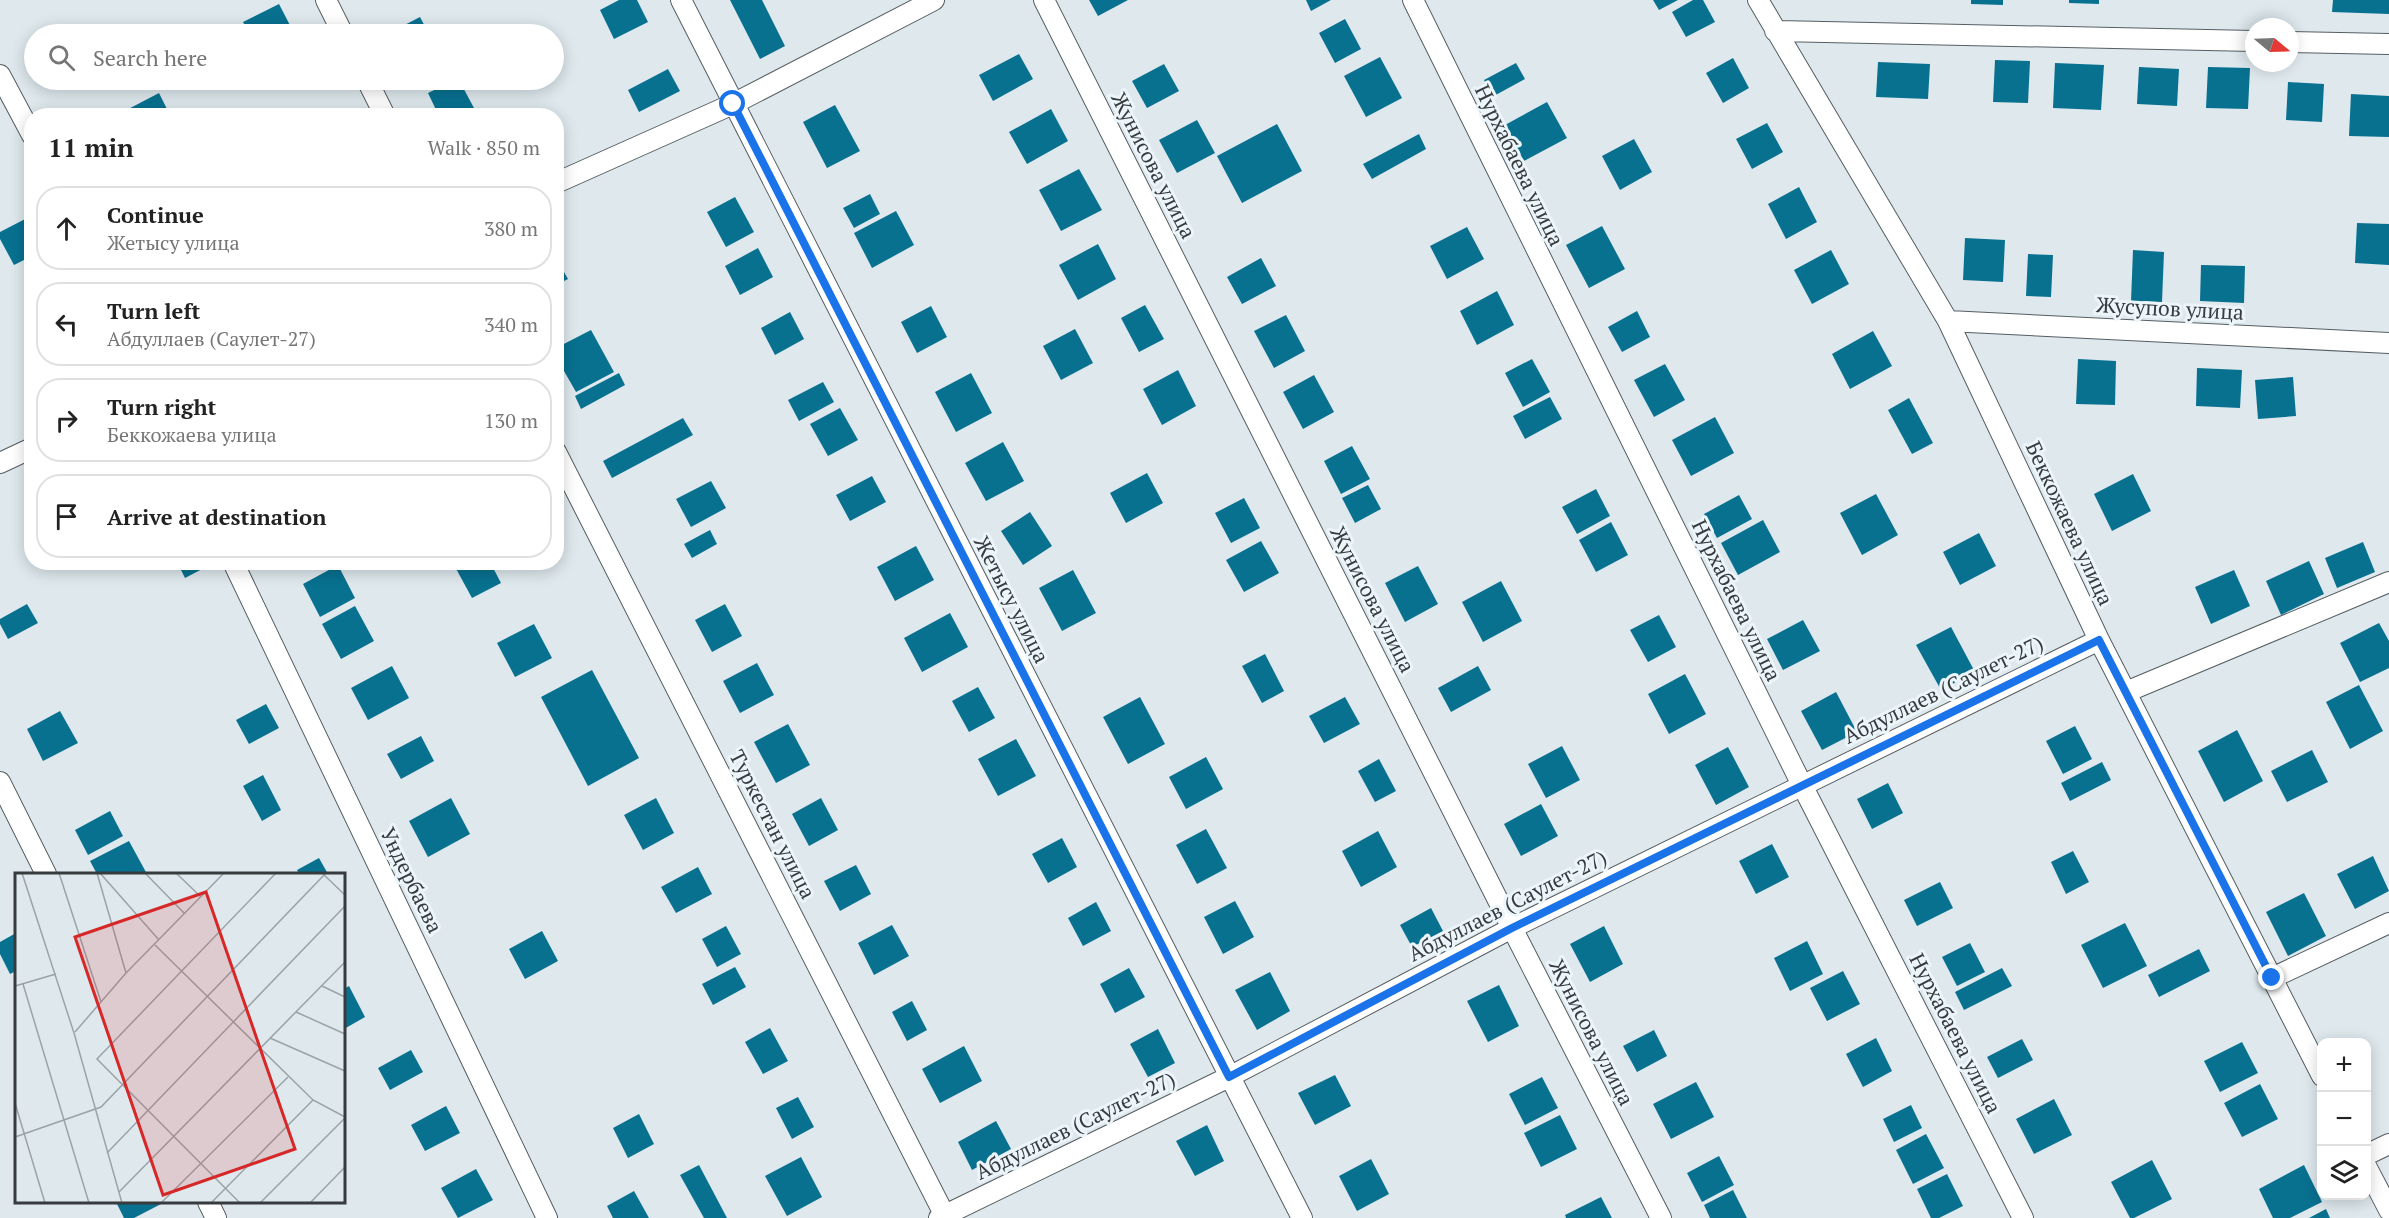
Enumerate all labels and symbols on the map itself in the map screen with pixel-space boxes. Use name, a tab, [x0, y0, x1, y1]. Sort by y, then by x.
north arrow	[2245, 18, 2299, 72]
street label: Нурхабаева улица	[1469, 80, 1571, 251]
street label: Жунисова улица	[1105, 87, 1203, 243]
route start	[719, 90, 745, 116]
street label: Жусупов улица	[2095, 290, 2245, 326]
street label: Беккожаева улица	[2020, 436, 2120, 610]
street label: Нурхабаева улица	[1686, 515, 1788, 686]
street label: Жунисова улица	[1324, 521, 1422, 677]
street label: Жетысу улица	[968, 531, 1056, 668]
street label: Абдуллаев (Саулет-27)	[1838, 628, 2048, 750]
street label: Туркестан улица	[723, 745, 823, 904]
street label: Ундербаева	[374, 823, 450, 938]
street label: Абдуллаев (Саулет-27)	[1403, 843, 1611, 967]
inset map	[15, 873, 345, 1203]
street label: Нурхабаева улица	[1904, 948, 2009, 1118]
street label: Жунисова улица	[1543, 954, 1641, 1110]
route end	[2258, 964, 2284, 990]
street label: Абдуллаев (Саулет-27)	[970, 1064, 1180, 1186]

